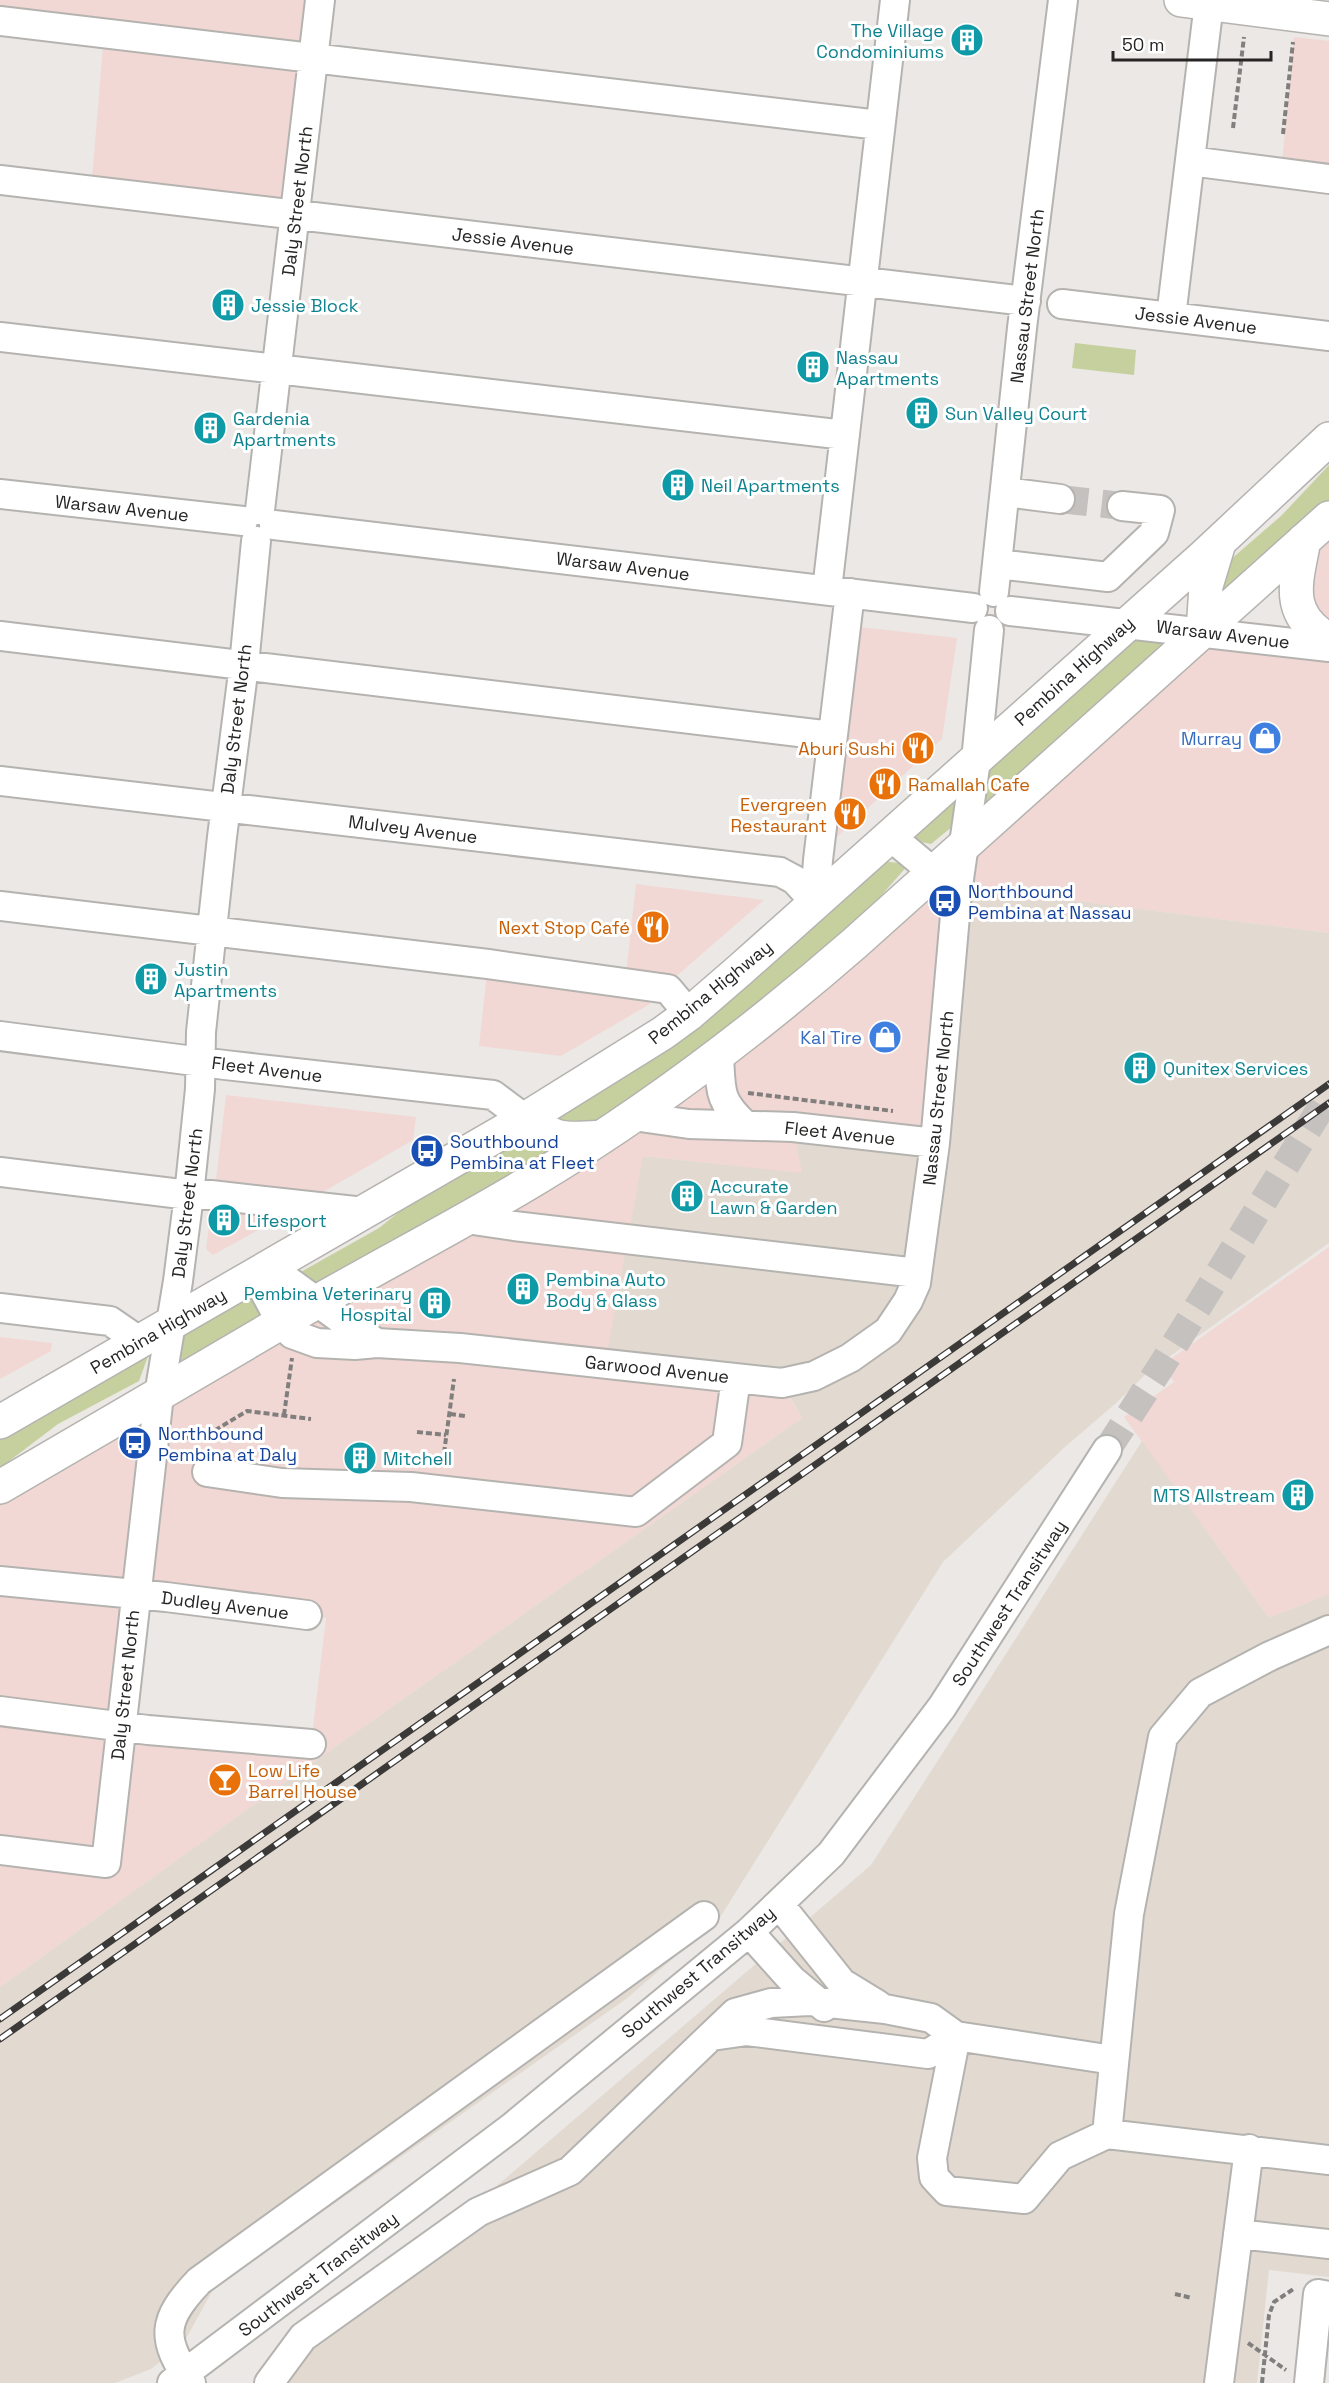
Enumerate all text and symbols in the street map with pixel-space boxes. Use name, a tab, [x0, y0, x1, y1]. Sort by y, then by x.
place label: The Village Condominiums	[816, 19, 944, 63]
building icon: The Village Condominiums	[949, 22, 985, 58]
scale bar	[1113, 24, 1270, 62]
text: 50 m	[1122, 33, 1164, 56]
street label: Daly Street North	[276, 125, 318, 277]
street label: Nassau Street North	[1005, 207, 1049, 385]
street label: Jessie Avenue	[451, 222, 575, 260]
building icon: Jessie Block	[210, 287, 246, 323]
place label: Jessie Block	[251, 294, 359, 317]
street label: Jessie Avenue	[1134, 301, 1258, 339]
place label: Nassau Apartments	[836, 346, 939, 390]
building icon: Nassau Apartments	[795, 349, 831, 385]
building icon: Sun Valley Court	[904, 395, 940, 431]
place label: Sun Valley Court	[945, 402, 1087, 425]
place label: Gardenia Apartments	[233, 407, 336, 451]
building icon: Gardenia Apartments	[192, 410, 228, 446]
building icon: Neil Apartments	[660, 467, 696, 503]
place label: Neil Apartments	[701, 474, 840, 497]
street label: Warsaw Avenue	[54, 490, 190, 526]
street label: Warsaw Avenue	[555, 546, 691, 586]
street label: Pembina Highway	[1010, 611, 1138, 731]
street label: Warsaw Avenue	[1155, 614, 1291, 654]
street label: Daly Street North	[215, 643, 257, 795]
shop icon: Murray	[1247, 720, 1283, 756]
place label: Murray	[1181, 727, 1242, 750]
restaurant icon: Aburi Sushi	[900, 730, 936, 766]
place label: Aburi Sushi	[798, 737, 895, 760]
restaurant icon: Ramallah Cafe	[867, 766, 903, 802]
place label: Ramallah Cafe	[908, 773, 1030, 796]
place label: Evergreen Restaurant	[730, 793, 827, 837]
restaurant icon: Evergreen Restaurant	[832, 796, 868, 832]
street label: Mulvey Avenue	[347, 810, 479, 848]
place label: Northbound Pembina at Nassau	[968, 880, 1132, 924]
bus stop icon: Northbound Pembina at Nassau	[927, 883, 963, 919]
restaurant icon: Next Stop Café	[635, 909, 671, 945]
place label: Next Stop Café	[499, 916, 630, 939]
street label: Pembina Highway	[643, 935, 777, 1049]
place label: Justin Apartments	[174, 958, 277, 1002]
building icon: Justin Apartments	[133, 961, 169, 997]
street label: Nassau Street North	[917, 1009, 959, 1187]
shop icon: Kal Tire	[867, 1019, 903, 1055]
place label: Kal Tire	[800, 1026, 862, 1049]
building icon: Qunitex Services	[1122, 1050, 1158, 1086]
street label: Fleet Avenue	[210, 1051, 324, 1087]
place label: Qunitex Services	[1163, 1057, 1308, 1080]
street label: Fleet Avenue	[783, 1116, 897, 1150]
street label: Daly Street North	[166, 1127, 208, 1279]
place label: Southbound Pembina at Fleet	[450, 1130, 595, 1174]
bus stop icon: Southbound Pembina at Fleet	[409, 1133, 445, 1169]
place label: Accurate Lawn & Garden	[710, 1175, 838, 1219]
building icon: Accurate Lawn & Garden	[669, 1178, 705, 1214]
building icon: Lifesport	[206, 1202, 242, 1238]
place label: Lifesport	[247, 1209, 327, 1232]
place label: Pembina Auto Body & Glass	[546, 1268, 666, 1312]
building icon: Pembina Auto Body & Glass	[505, 1271, 541, 1307]
place label: Pembina Veterinary Hospital	[244, 1282, 412, 1326]
street label: Pembina Highway	[86, 1283, 230, 1379]
building icon: Pembina Veterinary Hospital	[417, 1285, 453, 1321]
street label: Garwood Avenue	[584, 1350, 730, 1388]
place label: Northbound Pembina at Daly	[158, 1422, 297, 1466]
bus stop icon: Northbound Pembina at Daly	[117, 1425, 153, 1461]
building icon: Mitchell	[342, 1440, 378, 1476]
place label: Mitchell	[383, 1447, 452, 1470]
building icon: MTS Allstream	[1280, 1477, 1316, 1513]
place label: MTS Allstream	[1153, 1484, 1275, 1507]
street label: Southwest Transitway	[947, 1516, 1071, 1690]
street label: Dudley Avenue	[160, 1586, 290, 1624]
street label: Daly Street North	[106, 1609, 144, 1761]
place label: Low Life Barrel House	[248, 1759, 357, 1803]
bar icon: Low Life Barrel House	[207, 1762, 243, 1798]
street label: Southwest Transitway	[616, 1901, 780, 2043]
street label: Southwest Transitway	[234, 2207, 402, 2341]

